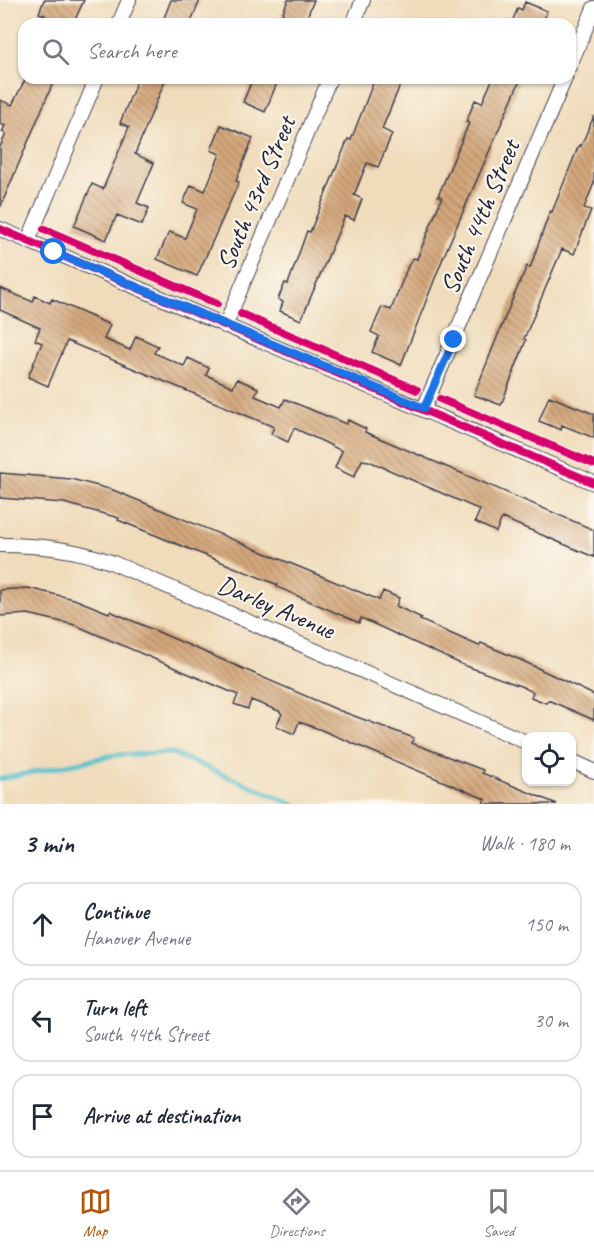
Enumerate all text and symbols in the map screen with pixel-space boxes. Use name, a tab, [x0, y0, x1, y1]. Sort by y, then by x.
search box	[18, 18, 576, 84]
icon: search	[39, 35, 72, 68]
text: Search here	[87, 37, 177, 65]
street label: South 43rd Street	[209, 109, 304, 275]
street label: South 44th Street	[433, 133, 528, 299]
route start	[40, 238, 66, 264]
route end	[440, 326, 466, 352]
street label: Darley Avenue	[213, 568, 341, 647]
map controls	[522, 732, 576, 786]
button: locate	[522, 732, 576, 786]
text: 3 min	[24, 827, 74, 860]
text: Walk · 180 m	[480, 831, 570, 856]
text: Continue	[83, 898, 149, 926]
icon: ahead	[26, 908, 59, 941]
text: 150 m	[525, 912, 568, 937]
text: Hanover Avenue	[83, 926, 190, 951]
text: Turn left	[83, 994, 147, 1022]
icon: left	[26, 1004, 59, 1037]
text: 30 m	[534, 1008, 568, 1033]
text: South 44th Street	[83, 1022, 209, 1047]
icon: arrive	[26, 1100, 59, 1133]
text: Arrive at destination	[83, 1102, 240, 1130]
tab: Map	[79, 1185, 112, 1241]
tab: Directions	[269, 1185, 325, 1241]
tab: Saved	[482, 1185, 515, 1241]

